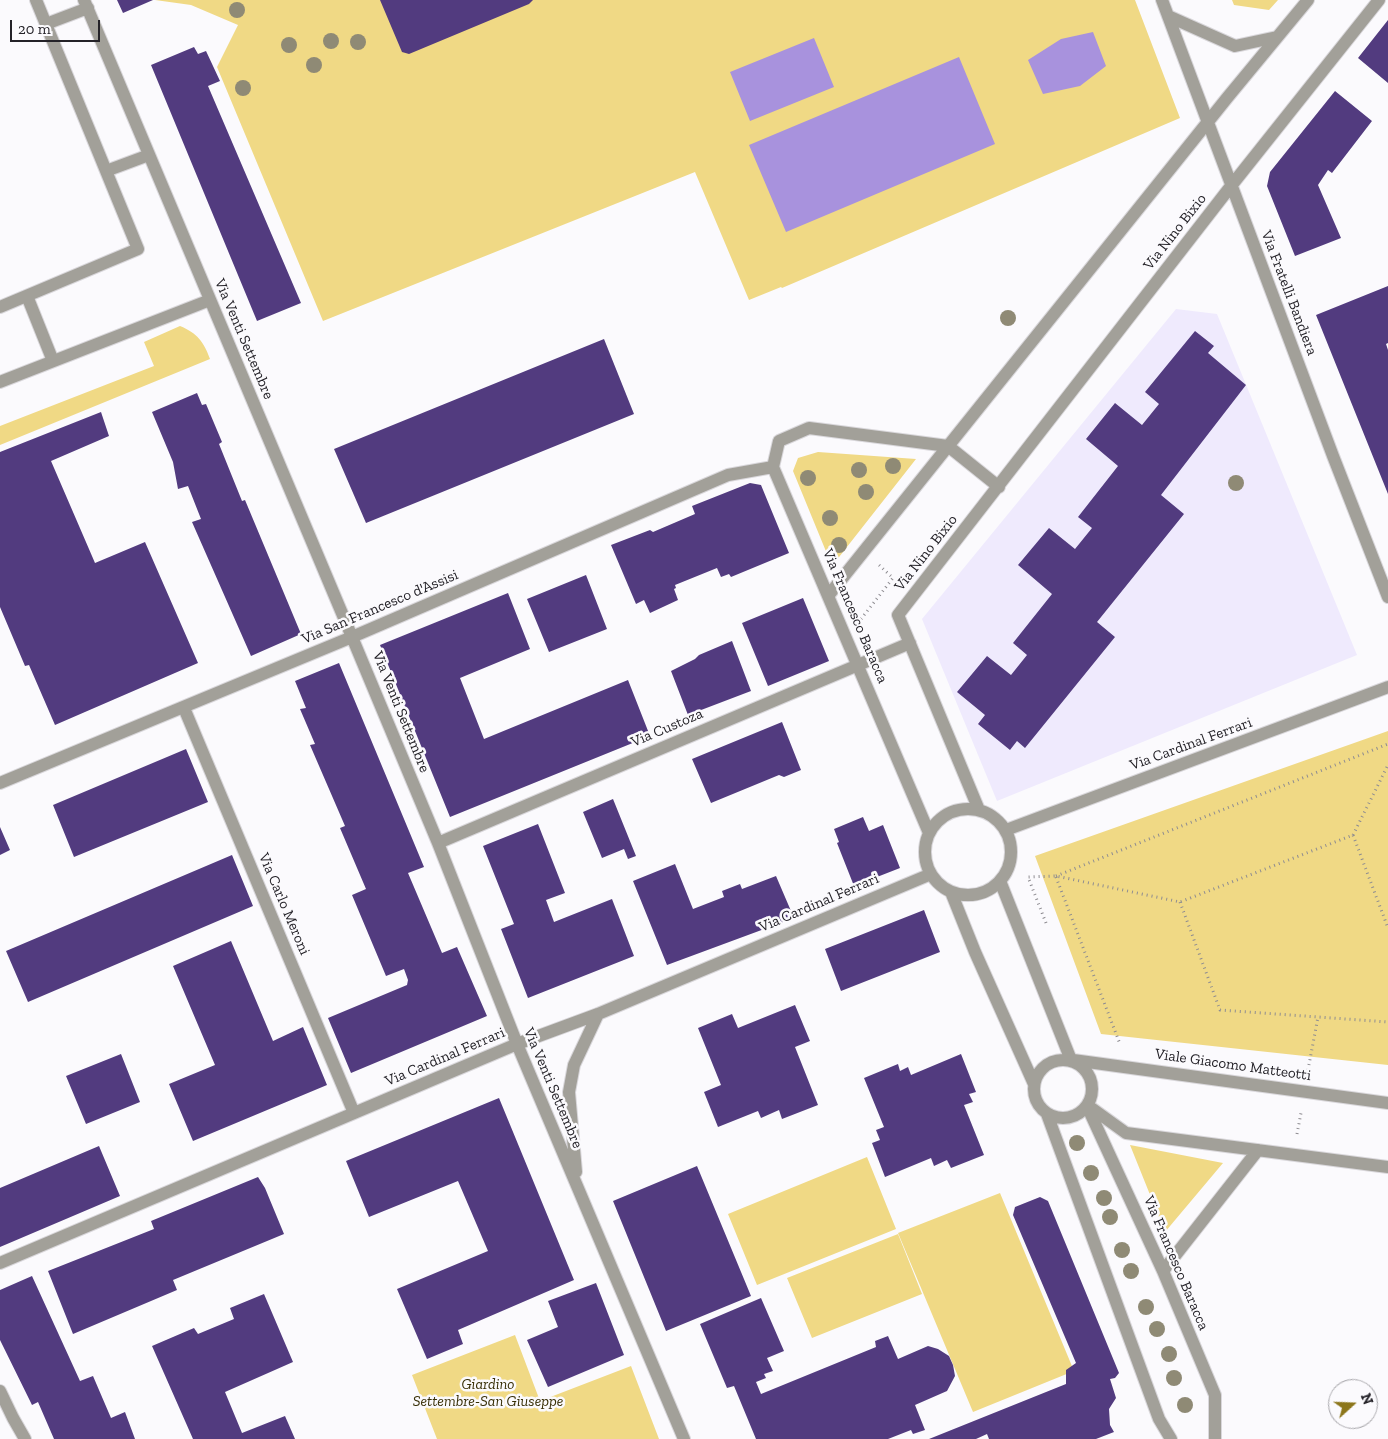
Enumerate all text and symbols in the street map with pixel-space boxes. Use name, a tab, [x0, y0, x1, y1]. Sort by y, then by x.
scale bar	[12, 10, 102, 42]
text: 20 m	[18, 20, 51, 38]
street label: Via Nino Bixio	[1140, 190, 1210, 274]
street label: Via Fratelli Bandiera	[1257, 228, 1321, 358]
street label: Via Venti Settembre	[210, 276, 278, 402]
street label: Via Nino Bixio	[891, 511, 961, 595]
street label: Via Francesco Baracca	[819, 546, 891, 686]
street label: Via San Francesco d'Assisi	[299, 566, 461, 648]
street label: Via Venti Settembre	[368, 649, 434, 775]
street label: Via Custoza	[628, 705, 706, 751]
street label: Via Cardinal Ferrari	[1127, 714, 1255, 774]
street label: Via Carlo Meroni	[254, 850, 314, 958]
street label: Via Cardinal Ferrari	[756, 870, 882, 936]
street label: Via Cardinal Ferrari	[382, 1024, 508, 1090]
street label: Via Venti Settembre	[519, 1025, 587, 1151]
street label: Viale Giacomo Matteotti	[1154, 1045, 1312, 1085]
street label: Via Francesco Baracca	[1140, 1193, 1212, 1333]
park label: Giardino Settembre-San Giuseppe	[413, 1376, 563, 1411]
north arrow	[1328, 1379, 1378, 1429]
text: N	[1357, 1391, 1376, 1407]

